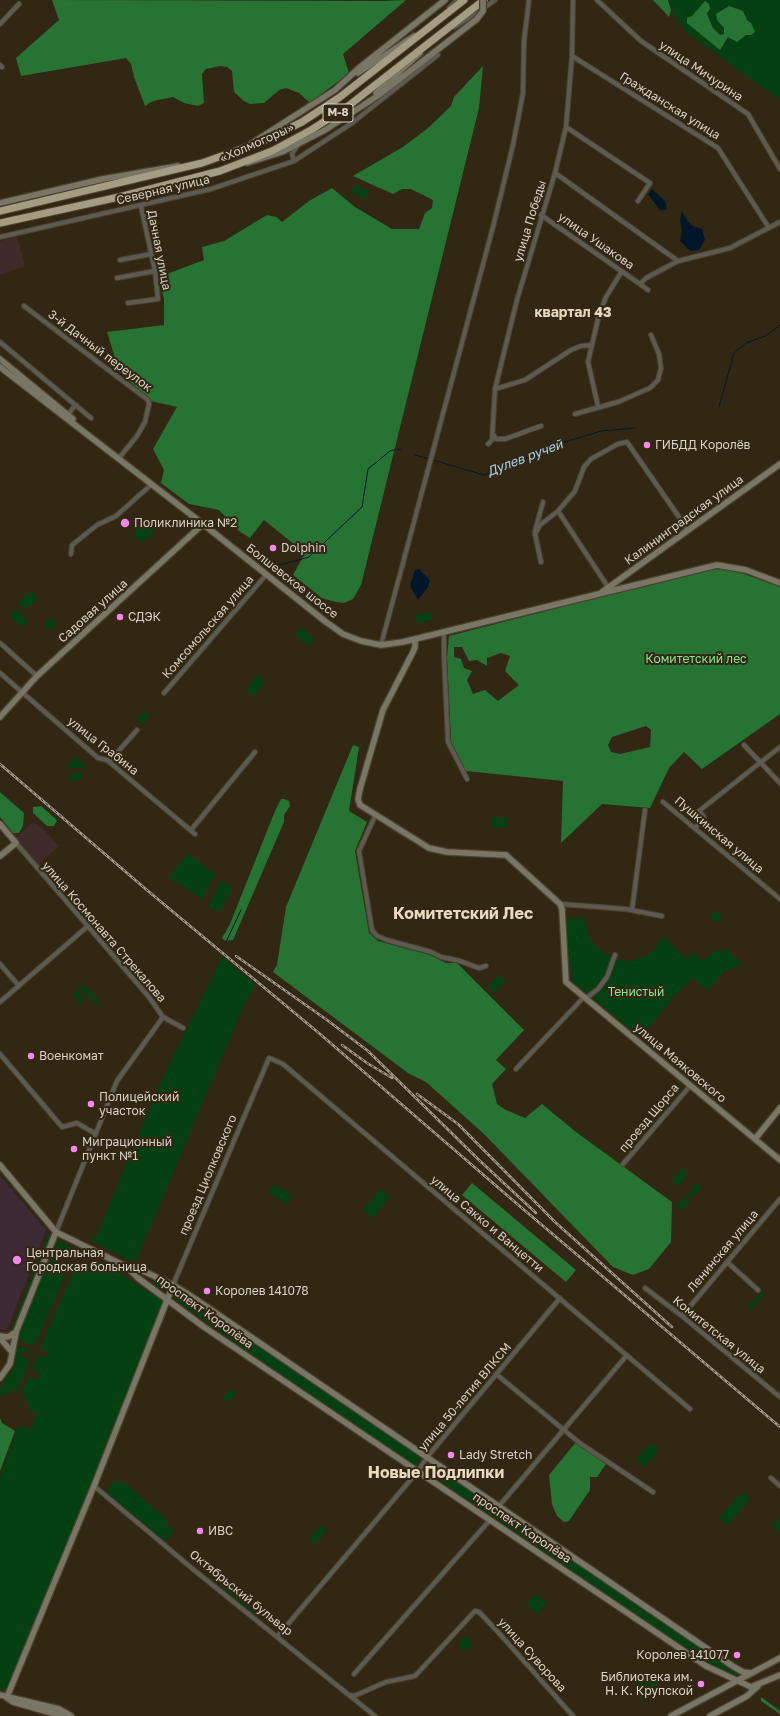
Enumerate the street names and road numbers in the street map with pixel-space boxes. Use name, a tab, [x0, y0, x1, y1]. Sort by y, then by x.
street label: улица Мичурина	[656, 38, 746, 104]
street label: Гражданская улица	[617, 69, 723, 143]
road number: М-8	[323, 104, 353, 122]
street label: «Холмогоры»	[218, 120, 296, 166]
street label: Северная улица	[115, 172, 211, 208]
street label: улица Победы	[511, 179, 549, 263]
street label: Дачная улица	[144, 209, 174, 291]
street label: улица Ушакова	[555, 209, 637, 273]
street label: 3-й Дачный переулок	[45, 307, 155, 395]
street label: Калининградская улица	[622, 472, 746, 568]
street label: Болшевское шоссе	[243, 541, 341, 621]
street label: Комсомольская улица	[159, 572, 257, 682]
street label: Садовая улица	[55, 576, 131, 646]
street label: улица Грабина	[65, 714, 141, 778]
street label: Пушкинская улица	[671, 793, 767, 877]
street label: улица Космонавта Стрекалова	[39, 859, 169, 1005]
street label: улица Маяковского	[631, 1020, 729, 1106]
street label: проезд Щорса	[616, 1081, 682, 1155]
street label: проезд Циолковского	[176, 1113, 240, 1237]
street label: улица Сакко и Ванцетти	[428, 1173, 546, 1275]
street label: Ленинская улица	[685, 1207, 761, 1295]
street label: проспект Королёва	[154, 1272, 256, 1352]
street label: Комитетская улица	[670, 1293, 768, 1377]
street label: улица 50-летия ВЛКСМ	[416, 1340, 514, 1454]
street label: проспект Королёва	[470, 1490, 574, 1566]
street label: Октябрьский бульвар	[187, 1547, 295, 1639]
street label: улица Суворова	[495, 1615, 569, 1695]

